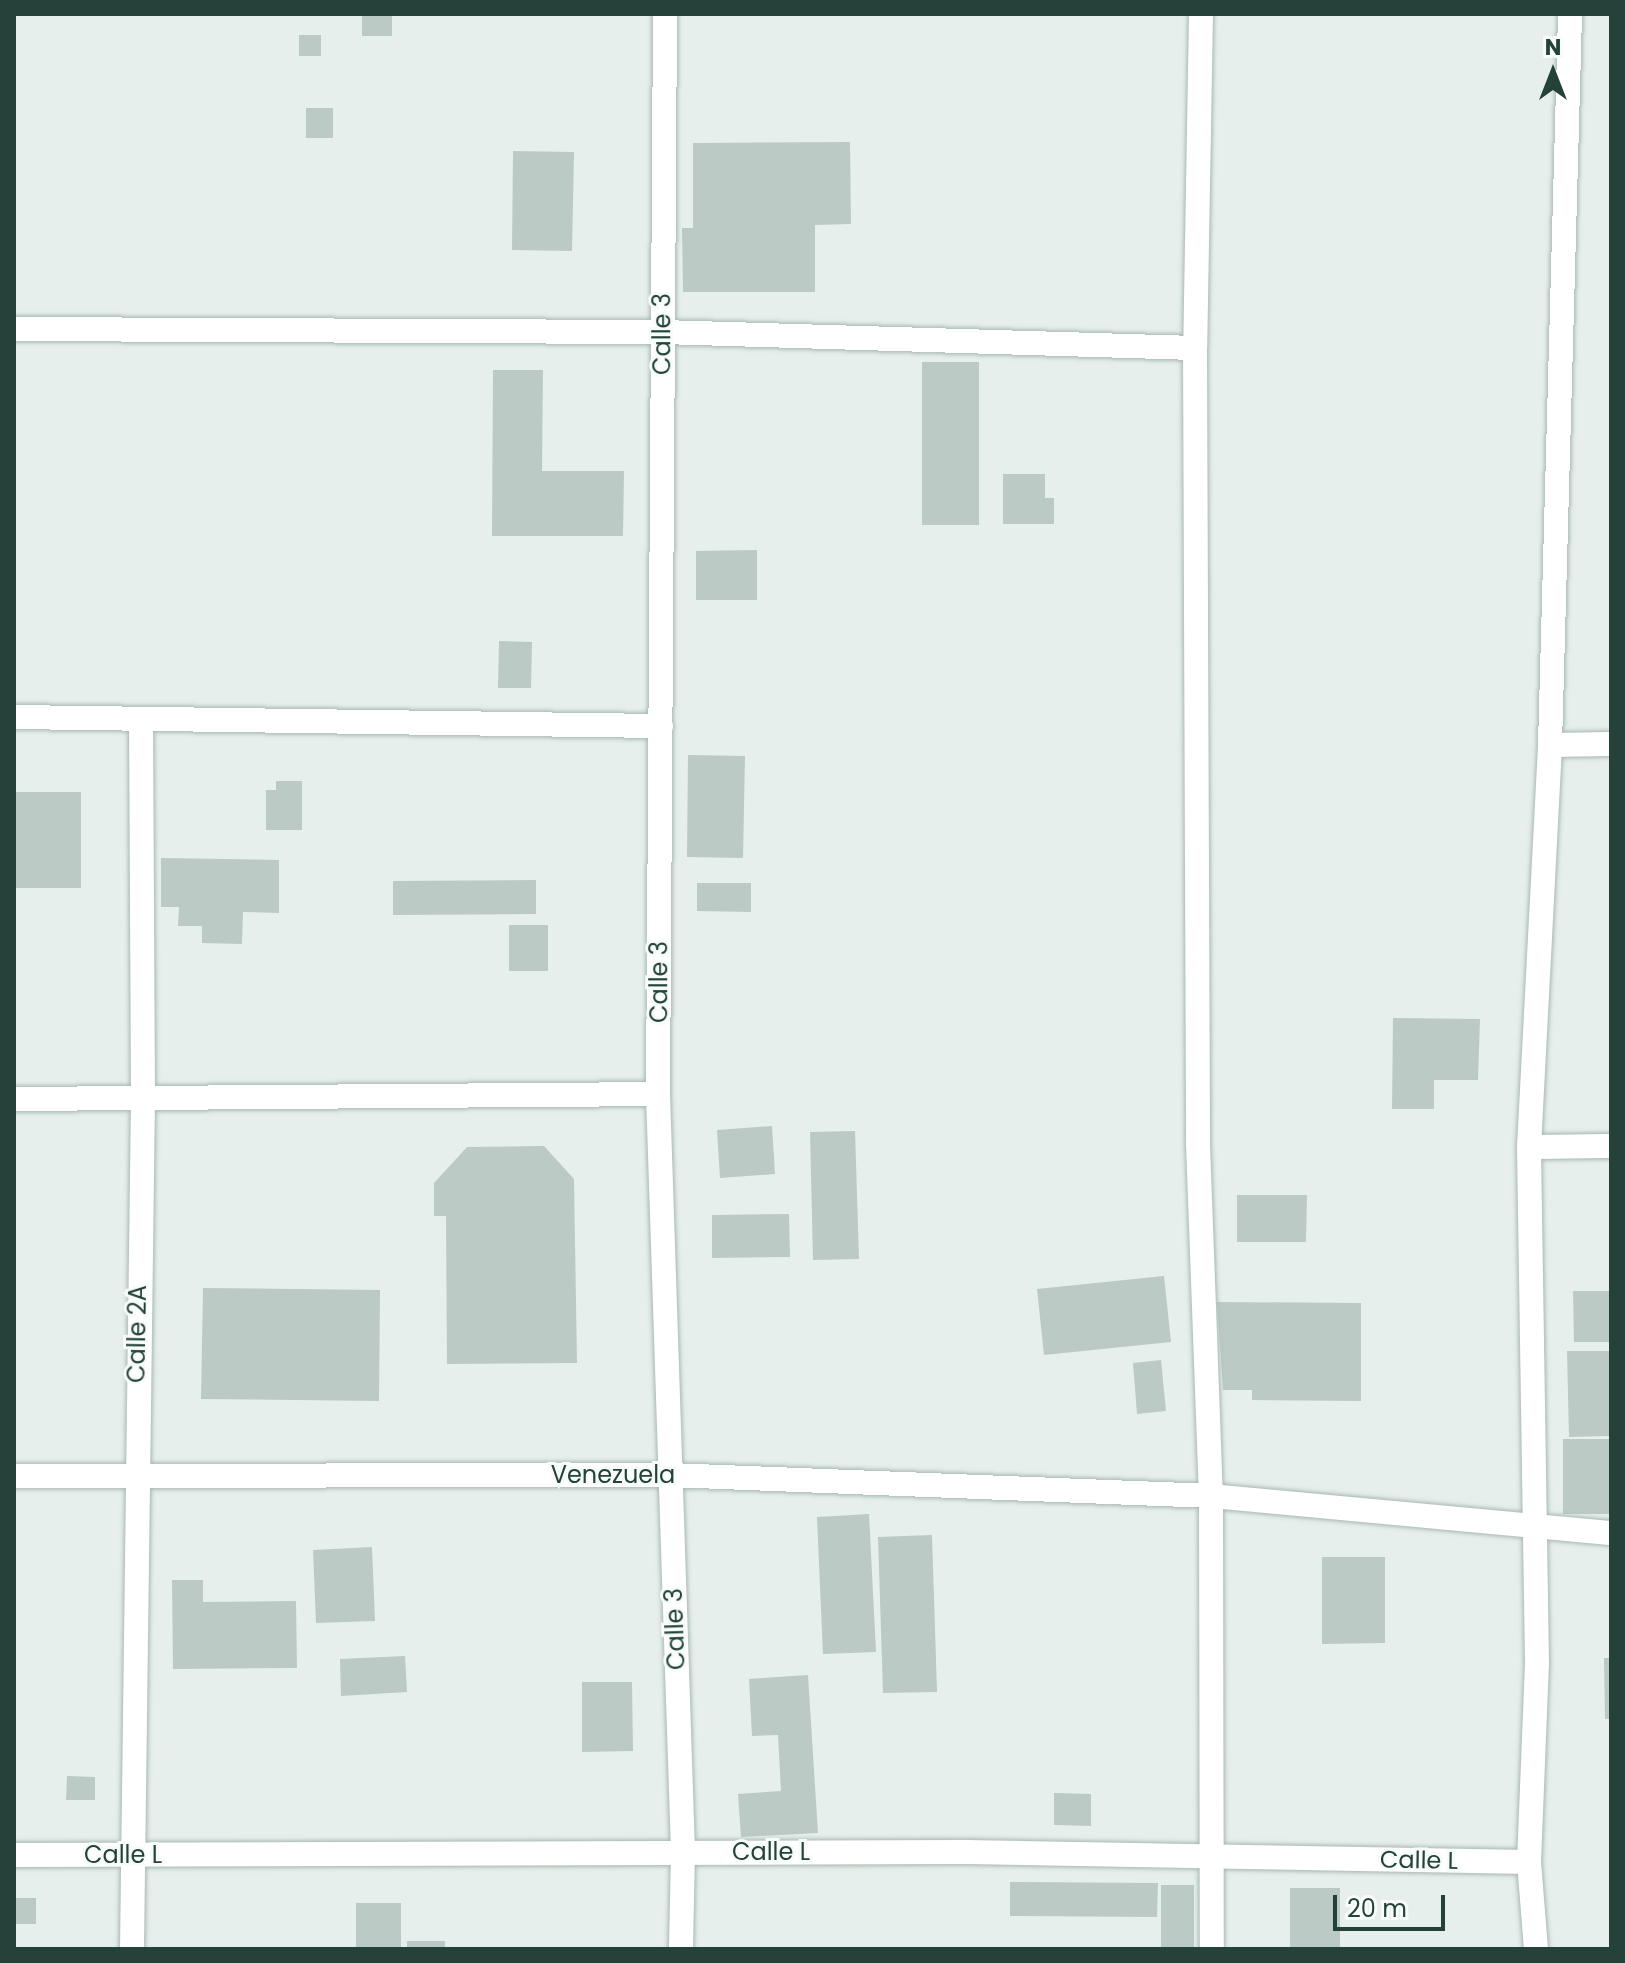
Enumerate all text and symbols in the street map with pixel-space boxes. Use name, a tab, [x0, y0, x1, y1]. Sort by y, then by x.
north arrow	[1513, 32, 1593, 112]
text: N	[1545, 32, 1561, 63]
street label: Calle 3	[648, 293, 676, 375]
street label: Calle 3	[645, 941, 673, 1023]
street label: Calle 2A	[122, 1285, 152, 1383]
street label: Venezuela	[551, 1461, 675, 1489]
street label: Calle 3	[659, 1588, 691, 1670]
street label: Calle L	[732, 1838, 810, 1866]
street label: Calle L	[84, 1841, 162, 1869]
street label: Calle L	[1380, 1845, 1458, 1875]
scale bar	[1337, 1879, 1449, 1929]
text: 20 m	[1347, 1892, 1407, 1925]

